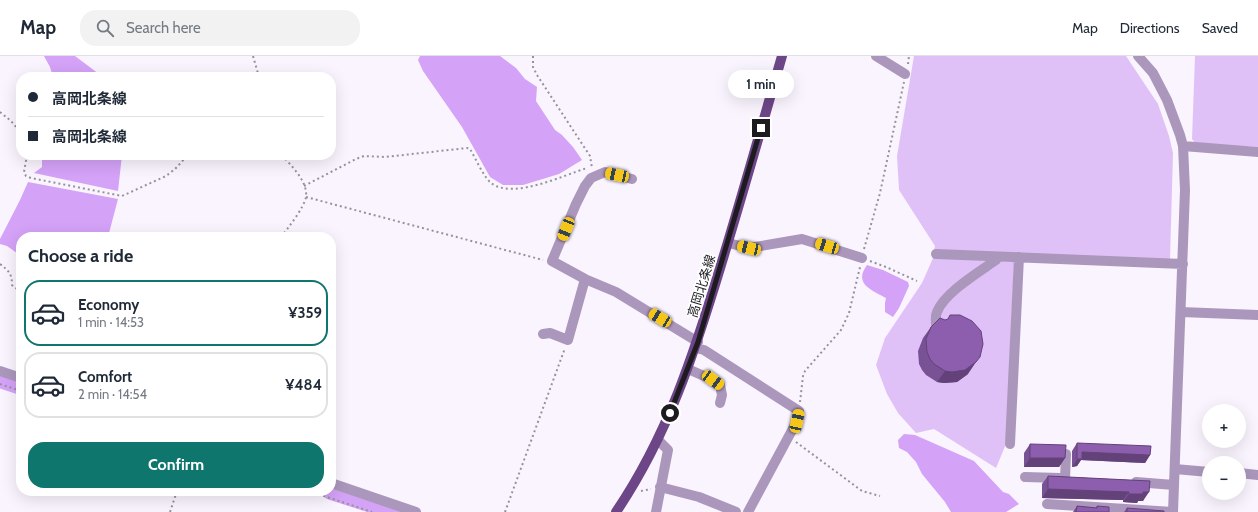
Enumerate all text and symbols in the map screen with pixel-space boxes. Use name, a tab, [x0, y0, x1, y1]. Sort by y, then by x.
search box	[80, 10, 360, 46]
text: Map	[20, 16, 56, 39]
icon: search	[94, 17, 116, 39]
text: Search here	[126, 19, 201, 37]
text: Map	[1072, 19, 1098, 37]
text: Directions	[1120, 19, 1180, 37]
text: Saved	[1202, 19, 1238, 37]
callout: 1 min	[728, 70, 794, 98]
text: 1 min	[746, 76, 776, 92]
text: 高岡北条線	[52, 90, 127, 108]
route end	[752, 119, 770, 137]
text: 高岡北条線	[52, 128, 127, 146]
car	[604, 167, 630, 183]
car	[556, 216, 576, 242]
car	[814, 237, 840, 255]
car	[736, 239, 762, 257]
text: Choose a ride	[28, 245, 133, 267]
street label: 高岡北条線	[684, 253, 718, 319]
icon: car	[30, 295, 66, 331]
text: Economy	[78, 296, 139, 314]
text: ¥359	[288, 304, 322, 322]
car	[647, 307, 673, 329]
text: 1 min · 14:53	[78, 314, 144, 330]
icon: car	[30, 367, 66, 403]
text: Comfort	[78, 368, 132, 386]
car	[700, 368, 726, 392]
text: ¥484	[285, 376, 322, 394]
text: 2 min · 14:54	[78, 386, 147, 402]
route start	[661, 404, 679, 422]
map controls	[1202, 404, 1246, 500]
button: +	[1202, 404, 1246, 448]
car	[789, 408, 805, 434]
button: Confirm	[28, 442, 324, 488]
button: −	[1202, 456, 1246, 500]

